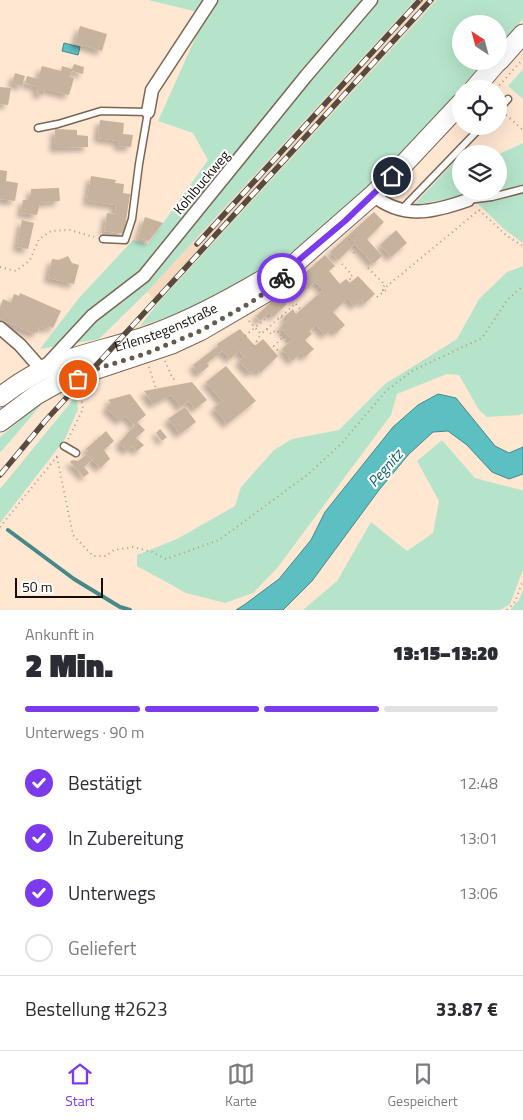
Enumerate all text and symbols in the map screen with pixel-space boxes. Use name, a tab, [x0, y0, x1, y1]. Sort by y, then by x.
north arrow	[452, 15, 508, 70]
map controls	[452, 15, 507, 200]
button: locate	[452, 80, 507, 135]
street label: Kohlbuckweg	[168, 145, 234, 219]
button: layers	[452, 145, 507, 200]
pin	[371, 155, 413, 197]
icon: home	[378, 162, 406, 190]
courier	[257, 253, 307, 303]
icon: bike	[268, 264, 296, 292]
street label: Erlenstegenstraße	[112, 297, 221, 356]
pin	[57, 358, 99, 400]
icon: bag	[64, 365, 92, 393]
water label: Pegnitz	[362, 443, 409, 492]
scale bar	[15, 575, 102, 598]
text: 50 m	[22, 576, 52, 597]
text: Ankunft in	[25, 622, 94, 646]
text: 13:15–13:20	[393, 638, 498, 667]
text: 2 Min.	[25, 641, 113, 689]
text: Unterwegs · 90 m	[25, 720, 144, 744]
text: Bestätigt	[68, 768, 142, 797]
icon: check	[25, 769, 53, 797]
text: 12:48	[459, 771, 498, 795]
text: In Zubereitung	[68, 823, 184, 852]
icon: check	[25, 824, 53, 852]
text: 13:01	[459, 826, 498, 850]
text: Unterwegs	[68, 878, 156, 907]
icon: check	[25, 879, 53, 907]
text: 13:06	[459, 881, 498, 905]
text: Geliefert	[68, 933, 136, 962]
text: Bestellung #2623	[25, 994, 168, 1023]
text: 33.87 €	[436, 994, 498, 1023]
tab: Start	[65, 1060, 94, 1111]
tab: Karte	[225, 1060, 257, 1111]
tab: Gespeichert	[387, 1060, 458, 1111]

